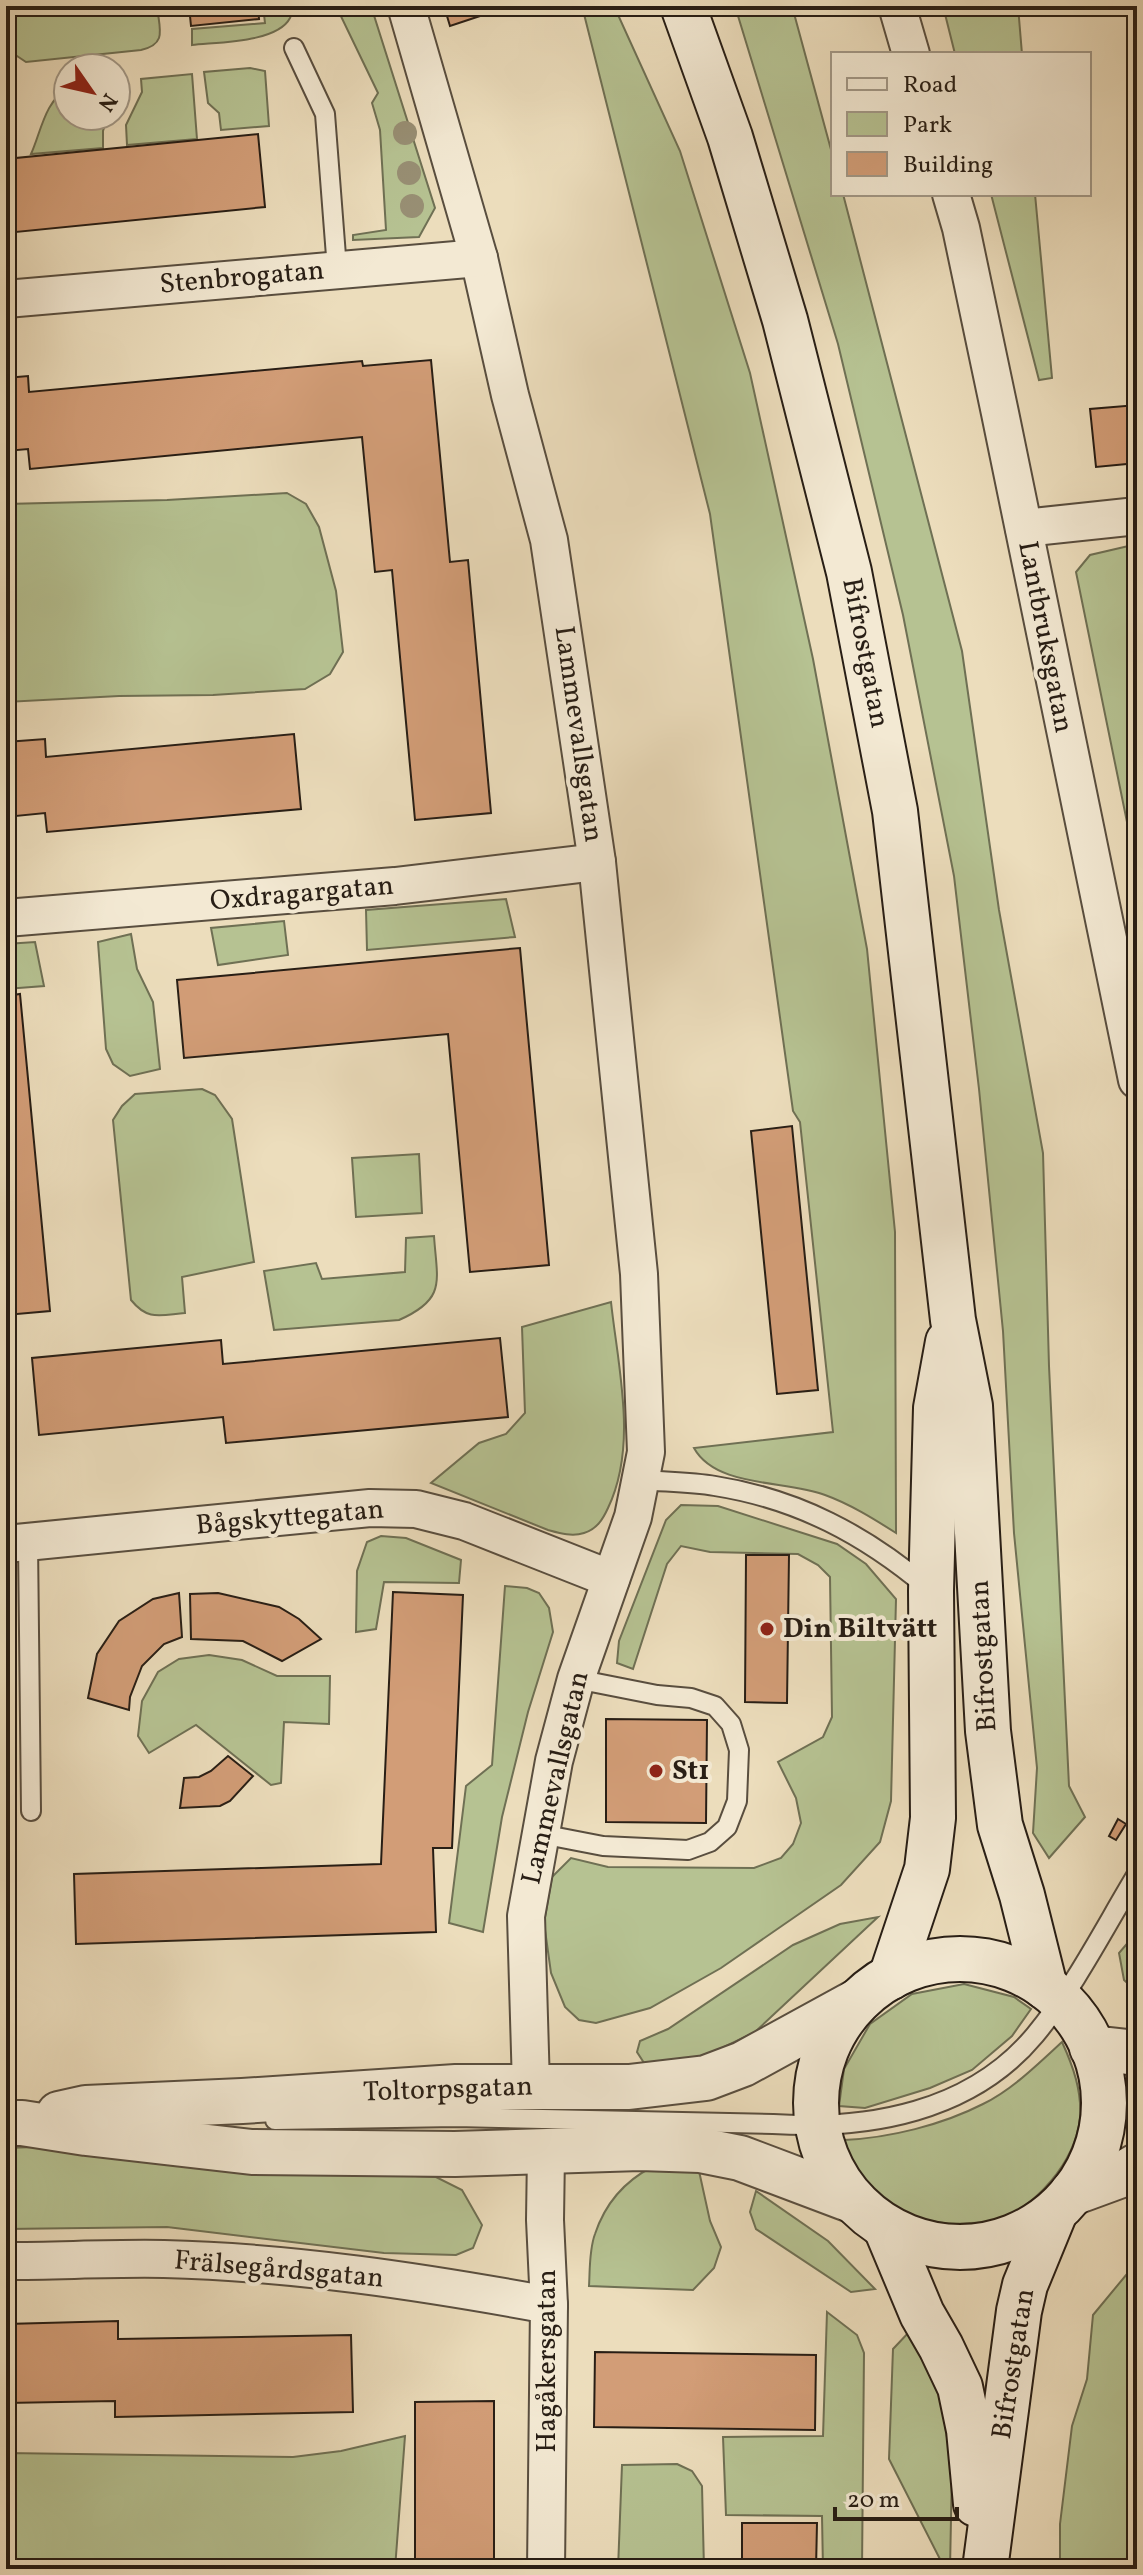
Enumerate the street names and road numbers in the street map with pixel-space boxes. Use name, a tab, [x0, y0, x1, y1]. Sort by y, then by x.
street label: Stenbrogatan	[158, 251, 326, 305]
street label: Lantbruksgatan	[1007, 538, 1083, 736]
street label: Bifrostgatan	[831, 575, 899, 731]
street label: Lammevallsgatan	[544, 623, 612, 845]
street label: Oxdragargatan	[209, 867, 395, 921]
street label: Bågskyttegatan	[194, 1490, 386, 1546]
street label: Bifrostgatan	[961, 1579, 1007, 1733]
street label: Lammevallsgatan	[512, 1667, 600, 1889]
street label: Toltorpsgatan	[362, 2068, 534, 2112]
street label: Frälsegårdsgatan	[173, 2241, 385, 2299]
street label: Hagåkersgatan	[528, 2269, 567, 2453]
street label: Bifrostgatan	[983, 2286, 1045, 2442]

